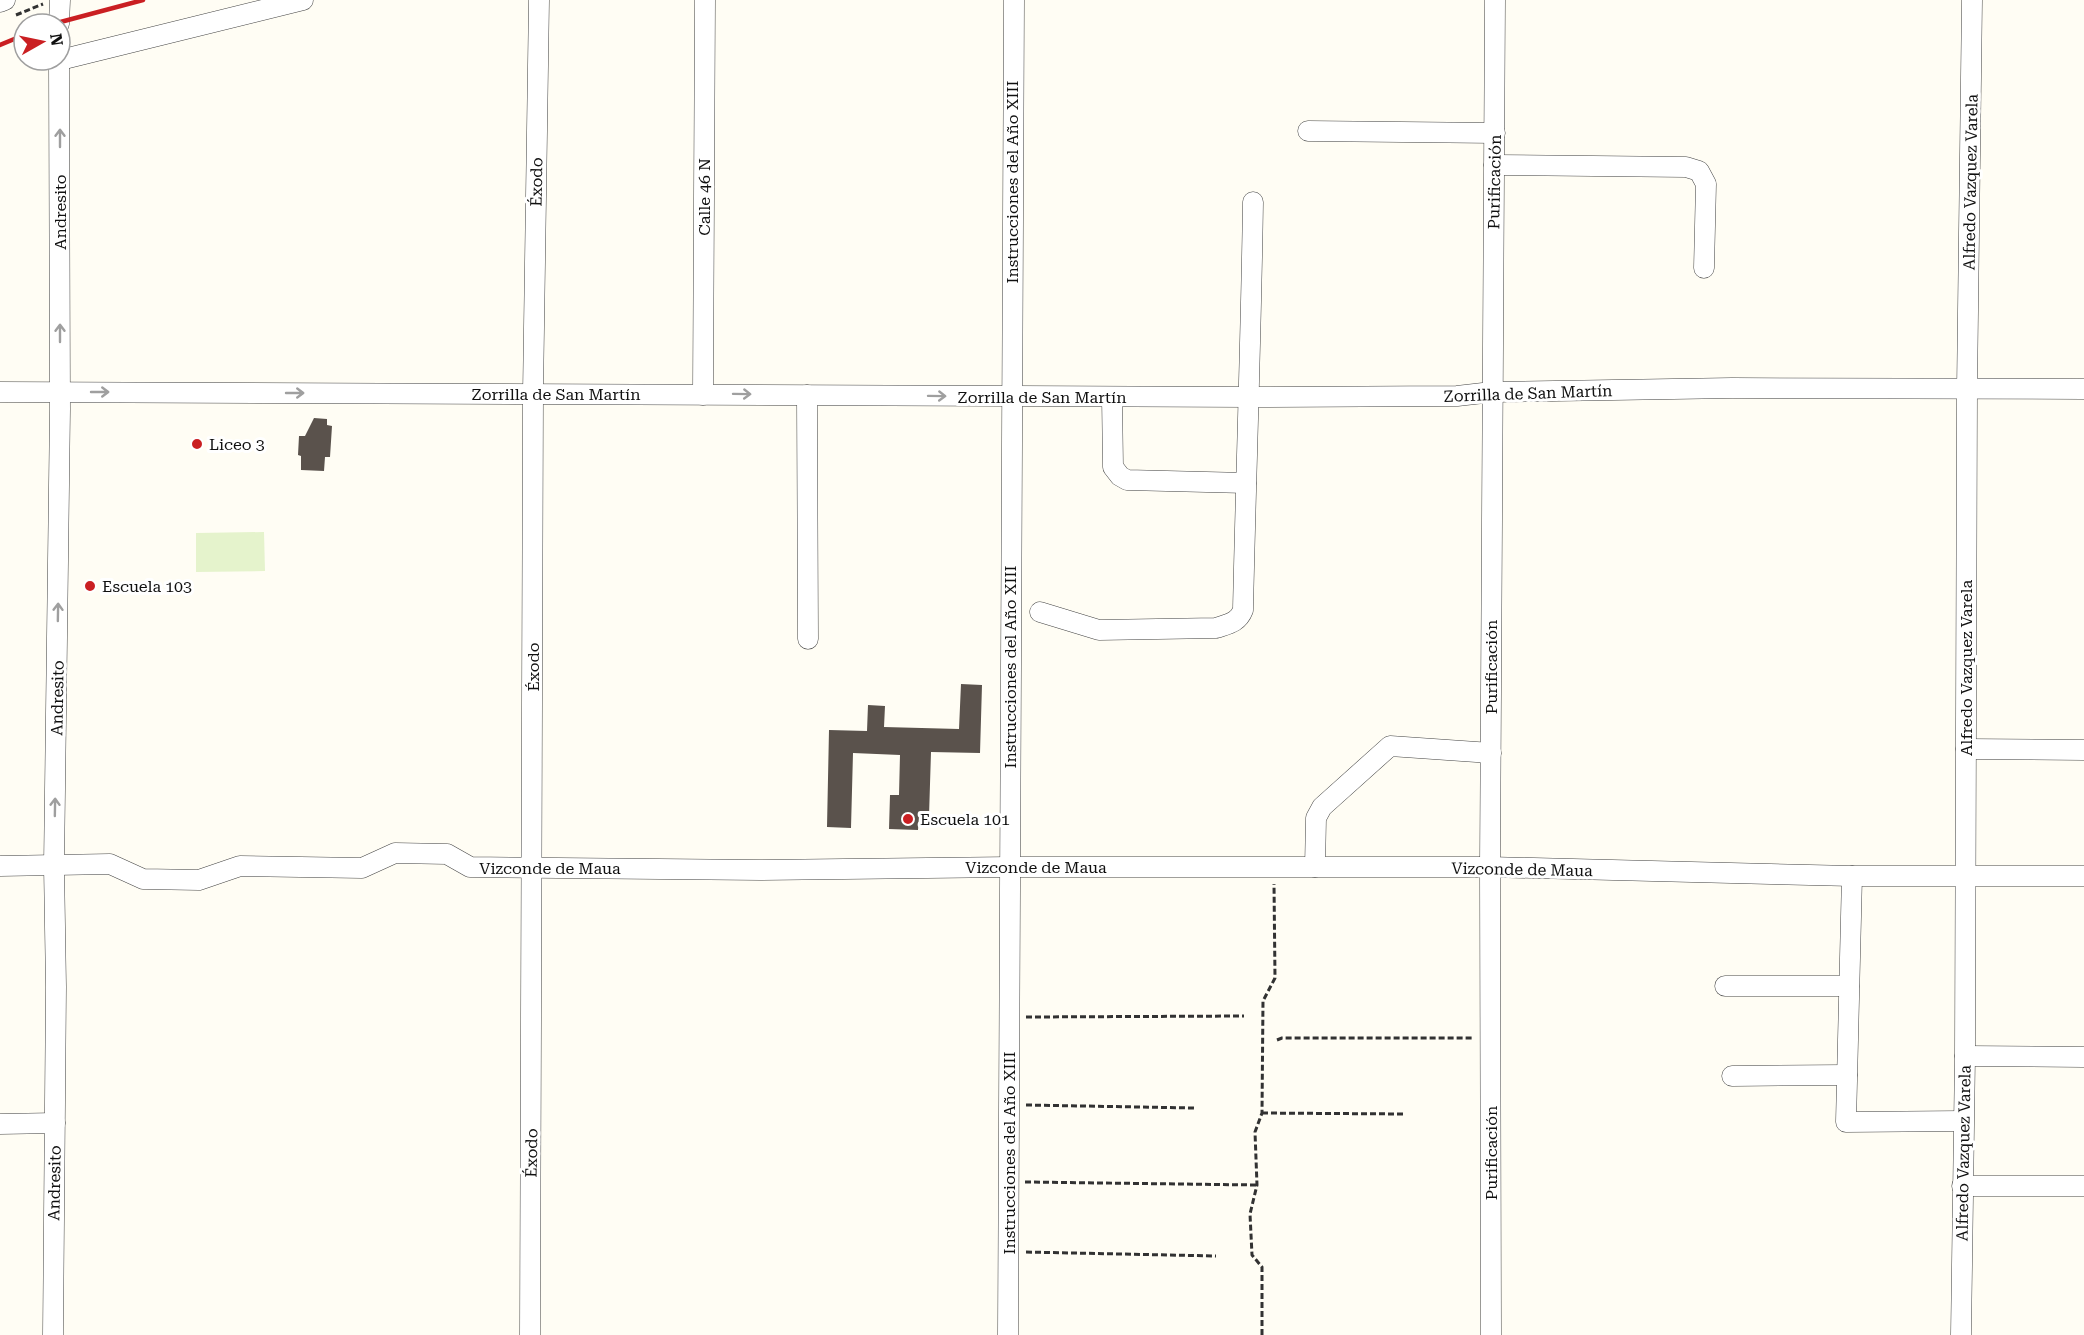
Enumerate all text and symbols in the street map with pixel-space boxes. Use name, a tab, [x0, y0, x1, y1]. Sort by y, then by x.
north arrow	[12, 12, 72, 72]
text: N	[46, 32, 67, 47]
street label: Instrucciones del Año XIII	[1003, 80, 1022, 284]
street label: Alfredo Vazquez Varela	[1959, 93, 1982, 270]
one-way arrow	[54, 129, 66, 149]
street label: Purificación	[1484, 135, 1505, 229]
street label: Éxodo	[527, 157, 546, 207]
street label: Calle 46 N	[695, 158, 714, 236]
street label: Andresito	[51, 174, 70, 250]
one-way arrow	[54, 324, 66, 344]
street label: Zorrilla de San Martín	[1443, 381, 1613, 406]
street label: Zorrilla de San Martín	[472, 385, 640, 404]
one-way arrow	[90, 386, 110, 398]
one-way arrow	[285, 387, 305, 399]
street label: Zorrilla de San Martín	[958, 388, 1126, 407]
one-way arrow	[732, 389, 752, 400]
one-way arrow	[927, 390, 947, 402]
place label: Liceo 3	[209, 435, 265, 454]
marker: Liceo 3	[190, 437, 204, 451]
street label: Instrucciones del Año XIII	[1001, 565, 1020, 769]
place label: Escuela 103	[102, 577, 192, 596]
marker: Escuela 103	[83, 579, 97, 593]
street label: Alfredo Vazquez Varela	[1957, 580, 1976, 756]
one-way arrow	[52, 603, 64, 623]
street label: Purificación	[1482, 620, 1501, 714]
street label: Éxodo	[524, 642, 543, 692]
street label: Andresito	[47, 660, 68, 736]
one-way arrow	[49, 798, 61, 818]
place label: Escuela 101	[920, 810, 1010, 829]
marker: Escuela 101	[901, 812, 915, 826]
street label: Vizconde de Maua	[965, 858, 1107, 877]
street label: Vizconde de Maua	[479, 859, 621, 878]
street label: Vizconde de Maua	[1451, 859, 1593, 880]
street label: Instrucciones del Año XIII	[1000, 1051, 1019, 1255]
street label: Alfredo Vazquez Varela	[1952, 1064, 1975, 1241]
street label: Purificación	[1482, 1106, 1501, 1200]
street label: Éxodo	[522, 1128, 541, 1178]
street label: Andresito	[44, 1145, 65, 1221]

